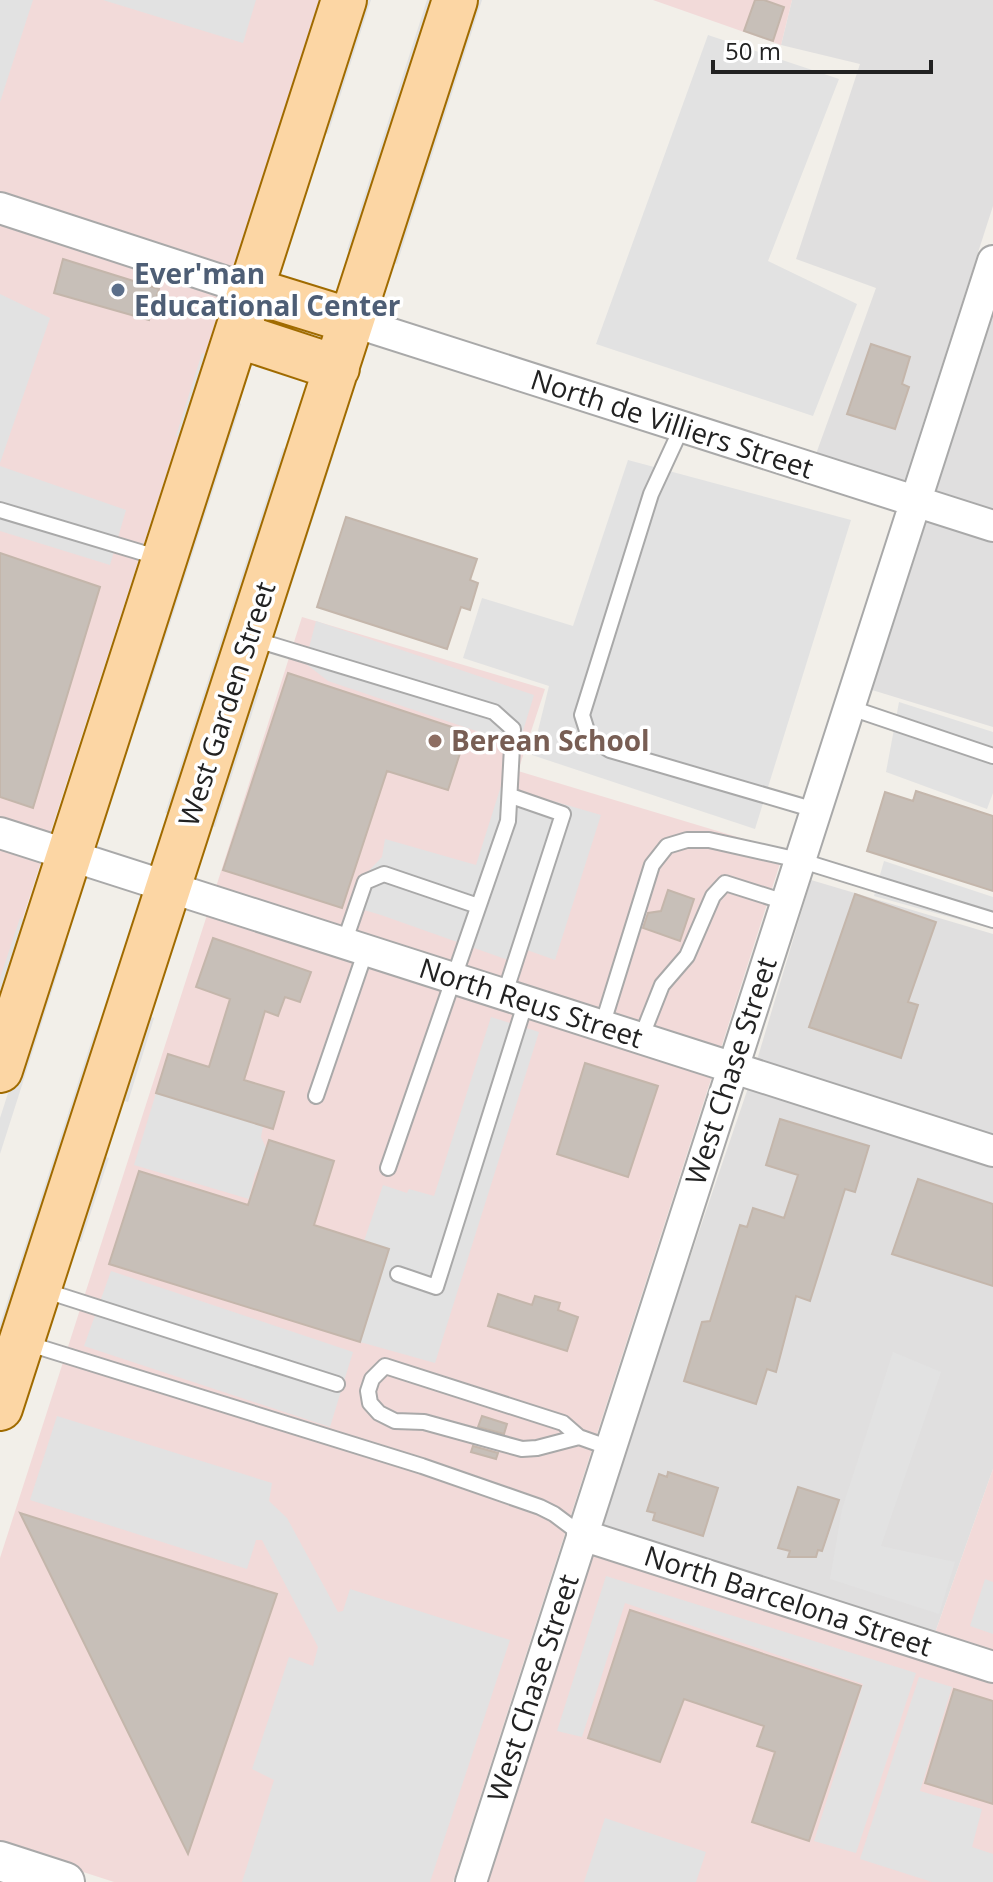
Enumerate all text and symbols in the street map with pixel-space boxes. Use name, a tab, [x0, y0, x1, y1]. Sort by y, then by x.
scale bar	[713, 24, 931, 74]
text: 50 m	[725, 34, 781, 67]
place label: Ever'man Educational Center	[134, 254, 401, 324]
marker: Ever'man Educational Center	[109, 281, 127, 299]
street label: North de Villiers Street	[526, 359, 818, 487]
street label: West Garden Street	[169, 577, 284, 831]
place label: Berean School	[451, 721, 650, 759]
marker: Berean School	[426, 732, 444, 750]
street label: North Reus Street	[415, 948, 648, 1056]
street label: West Chase Street	[675, 952, 785, 1189]
street label: North Barcelona Street	[640, 1536, 937, 1664]
street label: West Chase Street	[477, 1569, 587, 1806]

